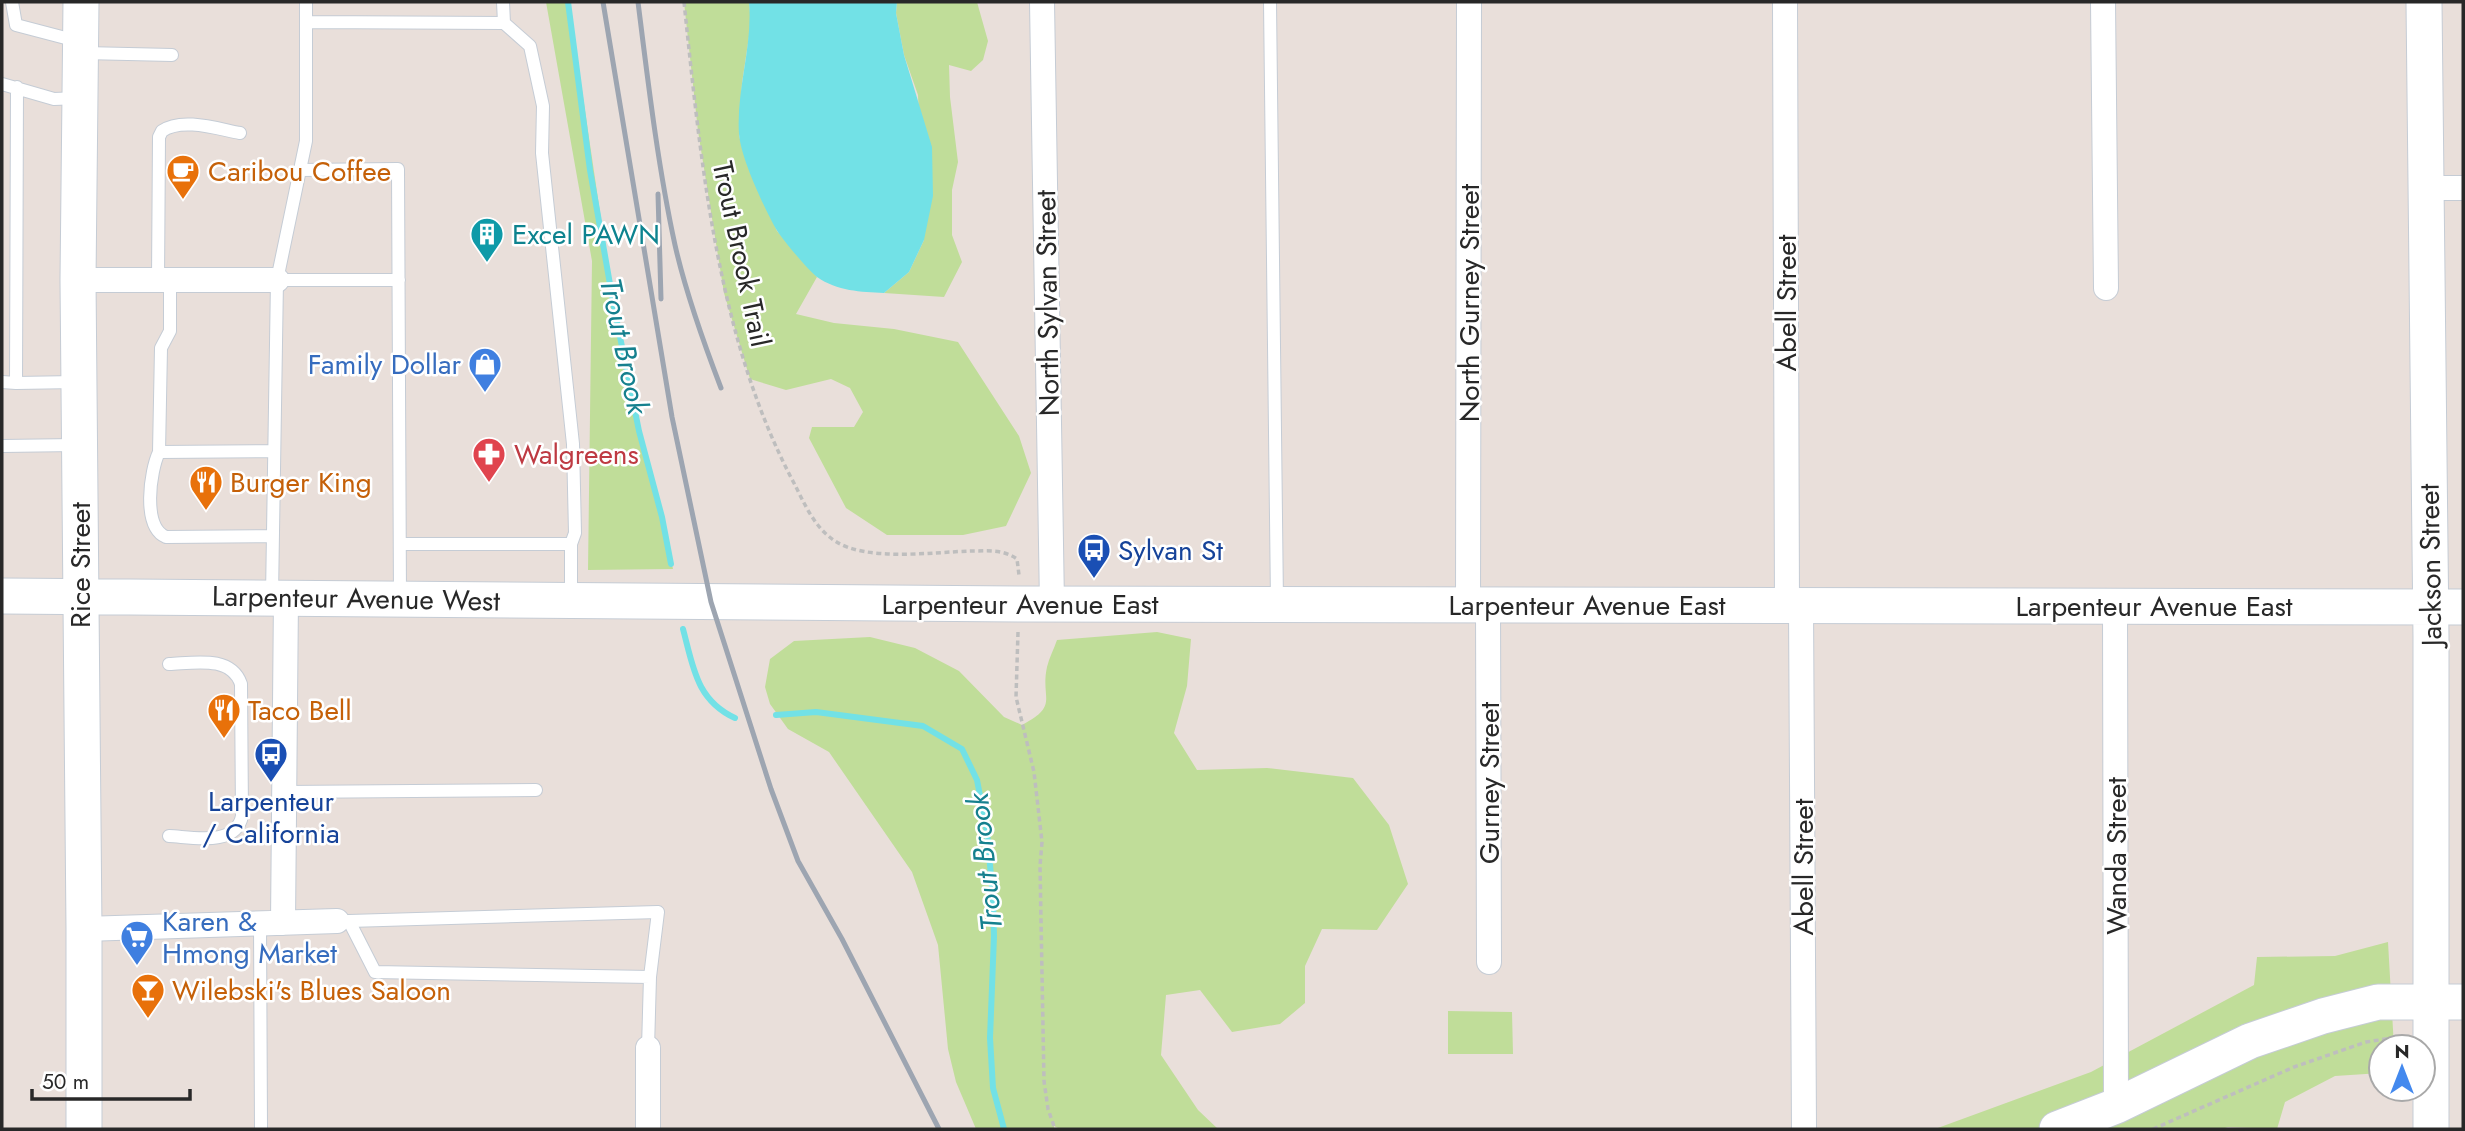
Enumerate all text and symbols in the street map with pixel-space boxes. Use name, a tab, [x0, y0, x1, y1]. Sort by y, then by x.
place label: Caribou Coffee	[208, 151, 391, 192]
cafe icon: Caribou Coffee	[164, 152, 202, 201]
street label: Trout Brook Trail	[702, 158, 781, 351]
street label: North Gurney Street	[1449, 183, 1490, 422]
street label: North Sylvan Street	[1025, 189, 1070, 416]
place label: Excel PAWN	[512, 214, 660, 255]
building icon: Excel PAWN	[468, 215, 506, 264]
street label: Abell Street	[1766, 234, 1807, 371]
water label: Trout Brook	[589, 274, 660, 419]
place label: Family Dollar	[308, 344, 461, 385]
shop icon: Family Dollar	[466, 345, 504, 394]
place label: Walgreens	[514, 434, 639, 475]
pharmacy icon: Walgreens	[470, 435, 508, 484]
place label: Burger King	[230, 462, 372, 503]
restaurant icon: Burger King	[187, 463, 225, 512]
street label: Jackson Street	[2409, 483, 2452, 651]
street label: Rice Street	[60, 502, 101, 628]
place label: Sylvan St	[1118, 530, 1223, 571]
bus stop icon: Sylvan St	[1075, 531, 1113, 580]
street label: Larpenteur Avenue West	[212, 575, 501, 622]
street label: Larpenteur Avenue East	[881, 584, 1159, 625]
street label: Larpenteur Avenue East	[1448, 585, 1726, 626]
street label: Larpenteur Avenue East	[2015, 586, 2293, 627]
place label: Taco Bell	[248, 690, 352, 731]
restaurant icon: Taco Bell	[205, 691, 243, 740]
street label: Gurney Street	[1469, 702, 1510, 864]
bus stop icon: Larpenteur / California	[252, 735, 290, 784]
street label: Wanda Street	[2096, 777, 2137, 935]
place label: Larpenteur / California	[202, 781, 340, 854]
water label: Trout Brook	[956, 790, 1013, 933]
street label: Abell Street	[1783, 798, 1824, 935]
place label: Karen & Hmong Market	[162, 901, 337, 974]
supermarket icon: Karen & Hmong Market	[118, 918, 156, 967]
place label: Wilebski's Blues Saloon	[172, 970, 451, 1011]
bar icon: Wilebski's Blues Saloon	[129, 971, 167, 1020]
north arrow	[2367, 1033, 2437, 1103]
text: N	[2394, 1038, 2410, 1065]
scale bar	[32, 1058, 189, 1102]
text: 50 m	[42, 1067, 89, 1097]

